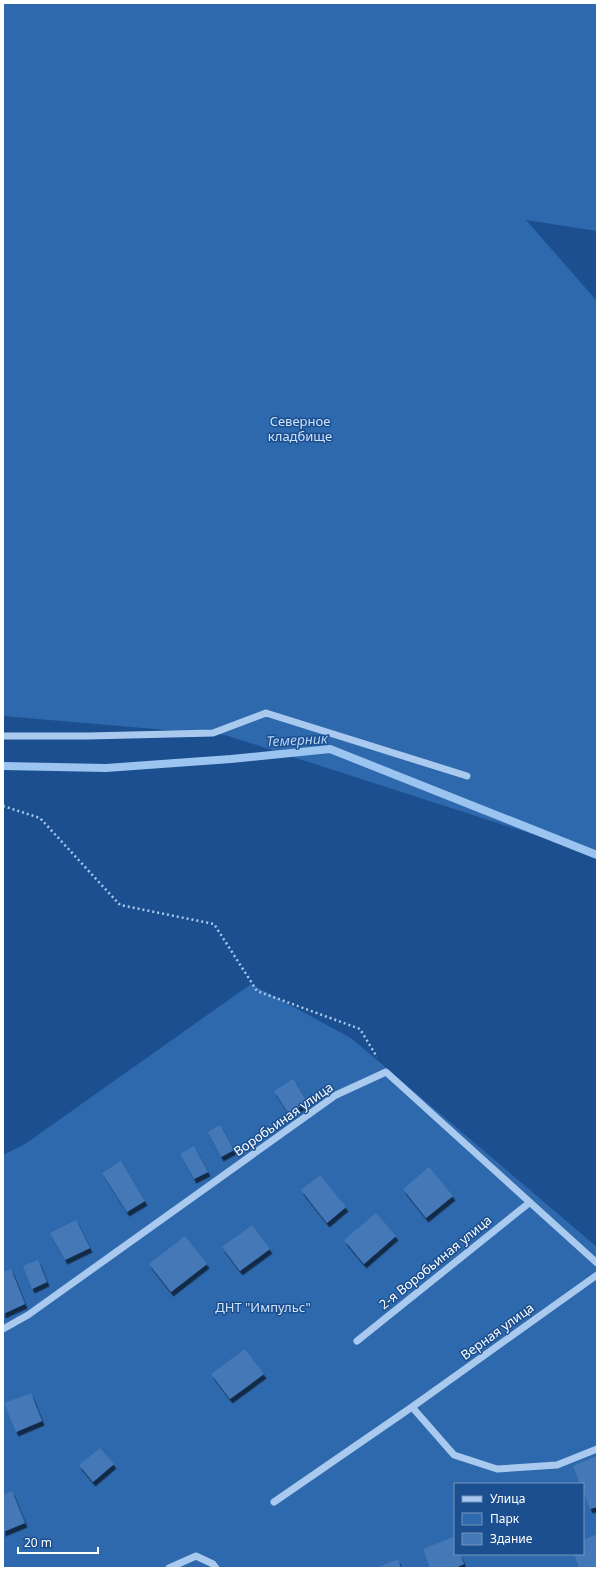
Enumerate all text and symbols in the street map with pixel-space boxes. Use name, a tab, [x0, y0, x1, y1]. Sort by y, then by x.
park label: Северное кладбище	[268, 412, 332, 445]
water label: Темерник	[266, 728, 329, 751]
street label: Воробьиная улица	[230, 1078, 336, 1160]
street label: 2-я Воробьиная улица	[375, 1211, 495, 1313]
park label: ДНТ "Импульс"	[215, 1298, 311, 1316]
street label: Верная улица	[457, 1298, 537, 1364]
legend	[454, 1483, 584, 1555]
text: Улица	[490, 1490, 525, 1507]
text: Парк	[490, 1510, 520, 1527]
scale bar	[18, 1529, 98, 1555]
text: Здание	[490, 1530, 533, 1547]
text: 20 m	[24, 1534, 52, 1551]

